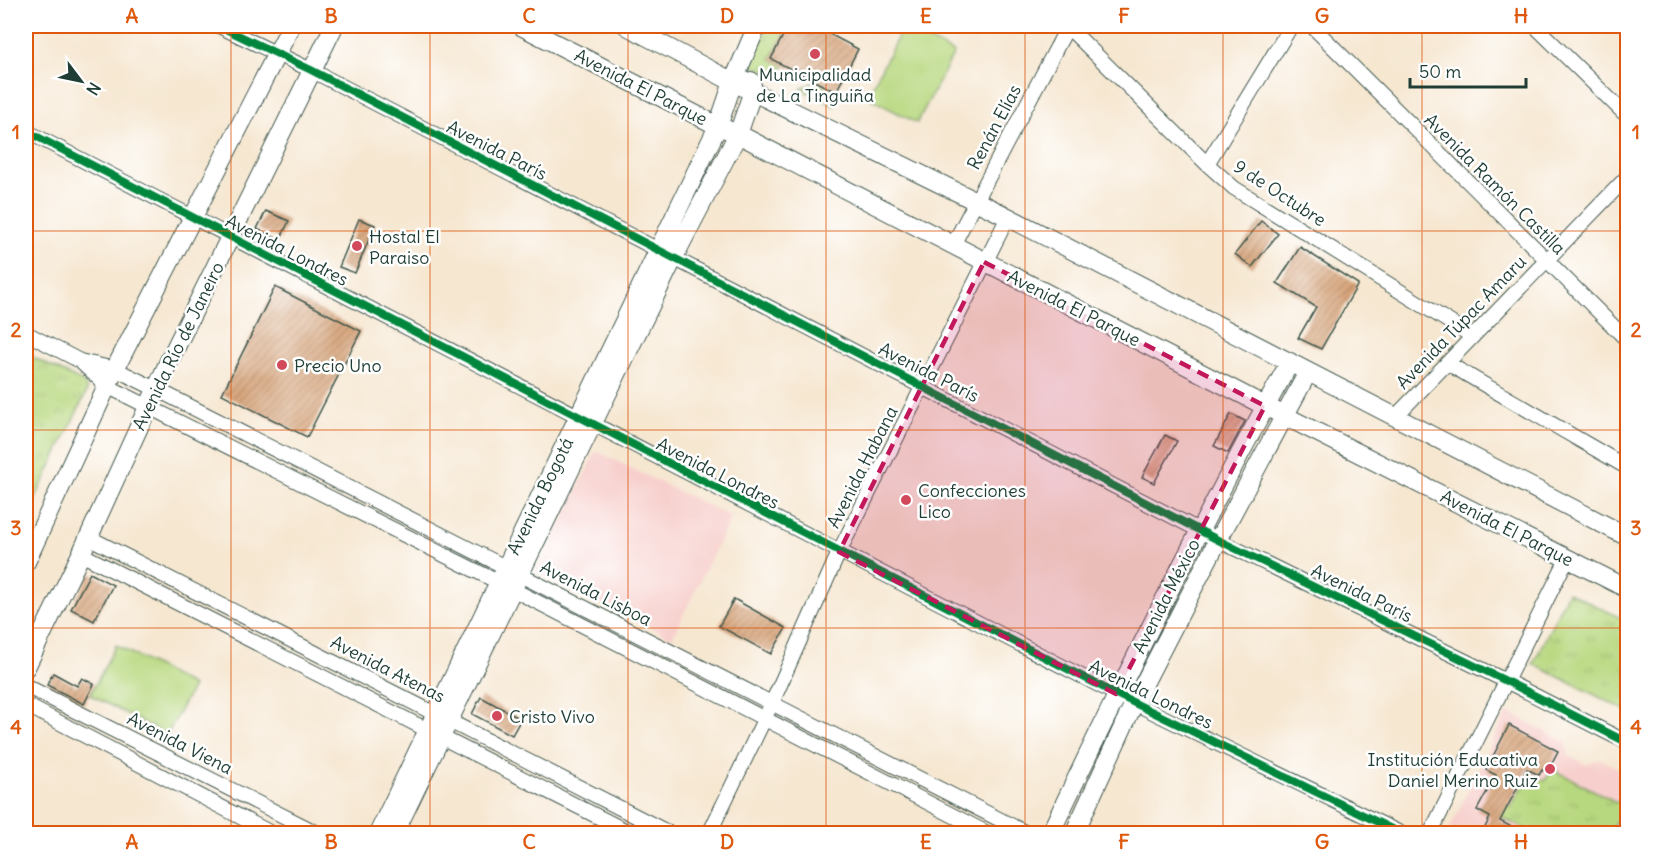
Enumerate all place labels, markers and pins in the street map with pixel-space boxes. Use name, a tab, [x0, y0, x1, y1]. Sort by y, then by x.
marker: Municipalidad de La Tinguiña	[808, 47, 822, 61]
place label: Municipalidad de La Tinguiña	[756, 63, 874, 107]
place label: Hostal El Paraiso	[369, 225, 440, 269]
marker: Hostal El Paraiso	[350, 239, 364, 253]
place label: Precio Uno	[294, 354, 382, 377]
marker: Precio Uno	[275, 358, 289, 372]
place label: Confecciones Lico	[918, 479, 1026, 523]
marker: Confecciones Lico	[899, 493, 913, 507]
place label: Cristo Vivo	[509, 705, 595, 728]
marker: Cristo Vivo	[490, 709, 504, 723]
place label: Institución Educativa Daniel Merino Ruiz	[1367, 748, 1538, 792]
marker: Institución Educativa Daniel Merino Ruiz	[1543, 762, 1557, 776]

